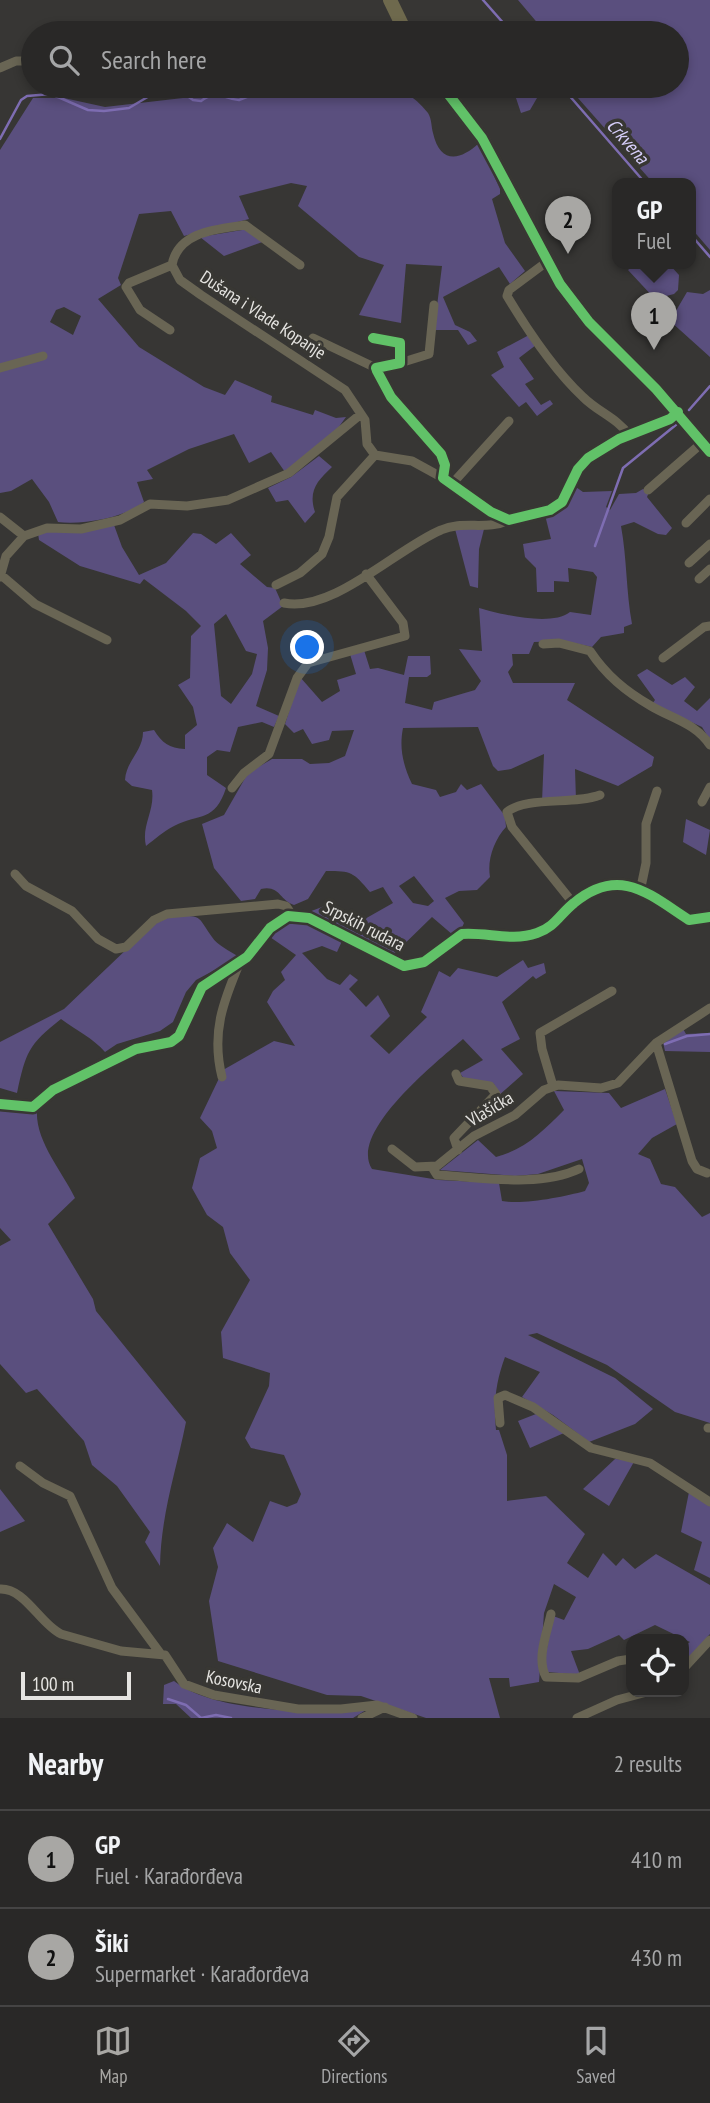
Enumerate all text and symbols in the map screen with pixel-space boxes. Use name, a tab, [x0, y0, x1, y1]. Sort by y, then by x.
search box	[21, 21, 689, 98]
icon: search	[45, 41, 83, 79]
text: Search here	[101, 43, 207, 76]
water label: Crkvena	[602, 113, 655, 170]
popup	[612, 178, 696, 269]
text: GP	[637, 193, 662, 226]
pin: 2	[545, 196, 591, 254]
text: Fuel	[637, 226, 671, 255]
street label: Dušana i Vlade Kopanje	[196, 265, 331, 364]
pin: 1	[631, 292, 677, 350]
your location	[290, 630, 324, 664]
street label: Srpskih rudara	[319, 895, 409, 956]
street label: Vlašićka	[461, 1086, 517, 1132]
map controls	[626, 1634, 689, 1697]
button: locate	[626, 1634, 689, 1697]
street label: Kosovska	[204, 1664, 264, 1699]
scale bar	[21, 1669, 131, 1701]
text: 100 m	[32, 1672, 74, 1696]
text: Nearby	[28, 1744, 103, 1783]
text: 2 results	[614, 1749, 682, 1778]
text: GP	[95, 1828, 120, 1861]
text: 1	[46, 1845, 57, 1874]
text: 410 m	[631, 1845, 682, 1874]
text: Fuel · Karađorđeva	[95, 1861, 243, 1890]
text: Šiki	[95, 1926, 129, 1959]
text: 2	[46, 1943, 57, 1972]
text: 430 m	[631, 1943, 682, 1972]
text: Supermarket · Karađorđeva	[95, 1959, 309, 1988]
tab: Map	[94, 2022, 132, 2088]
tab: Directions	[321, 2022, 387, 2088]
tab: Saved	[576, 2022, 616, 2088]

